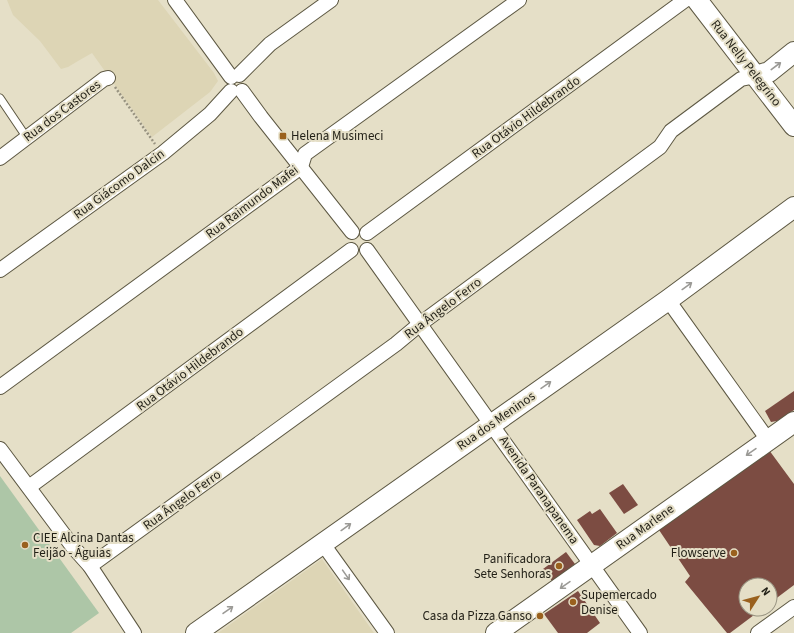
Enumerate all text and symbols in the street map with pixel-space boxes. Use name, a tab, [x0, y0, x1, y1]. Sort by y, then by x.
street label: Rua Nelly Pelegrino	[706, 16, 786, 110]
one-way arrow	[770, 62, 781, 70]
street label: Rua Otávio Hildebrando	[468, 72, 584, 162]
street label: Rua dos Castores	[20, 76, 105, 146]
place label: Helena Musimeci	[291, 127, 383, 145]
marker: Helena Musimeci	[278, 131, 288, 141]
street label: Rua Giácomo Dalcin	[70, 145, 168, 223]
street label: Rua Raimundo Mafei	[202, 161, 302, 243]
street label: Rua Ângelo Ferro	[401, 273, 485, 343]
one-way arrow	[681, 282, 692, 290]
street label: Rua Otávio Hildebrando	[133, 323, 247, 415]
one-way arrow	[540, 381, 551, 389]
street label: Rua dos Meninos	[453, 387, 539, 455]
street label: Avenida Paranapanema	[495, 432, 583, 548]
one-way arrow	[746, 448, 757, 456]
street label: Rua Ângelo Ferro	[139, 466, 225, 534]
street label: Rua Marlene	[612, 500, 678, 554]
one-way arrow	[340, 523, 351, 532]
place label: CIEE Alcina Dantas Feijão - Águias	[33, 529, 134, 562]
marker: CIEE Alcina Dantas Feijão - Águias	[20, 540, 30, 550]
place label: Flowserve	[671, 544, 726, 562]
marker: Flowserve	[729, 548, 739, 558]
place label: Panificadora Sete Senhoras	[474, 550, 552, 583]
marker: Panificadora Sete Senhoras	[554, 561, 564, 571]
one-way arrow	[342, 569, 350, 580]
north arrow	[738, 577, 778, 617]
one-way arrow	[560, 581, 571, 589]
text: N	[757, 584, 774, 599]
place label: Supemercado Denise	[581, 586, 657, 619]
marker: Supemercado Denise	[568, 597, 578, 607]
one-way arrow	[222, 606, 233, 614]
place label: Casa da Pizza Ganso	[422, 607, 532, 625]
marker: Casa da Pizza Ganso	[535, 611, 545, 621]

